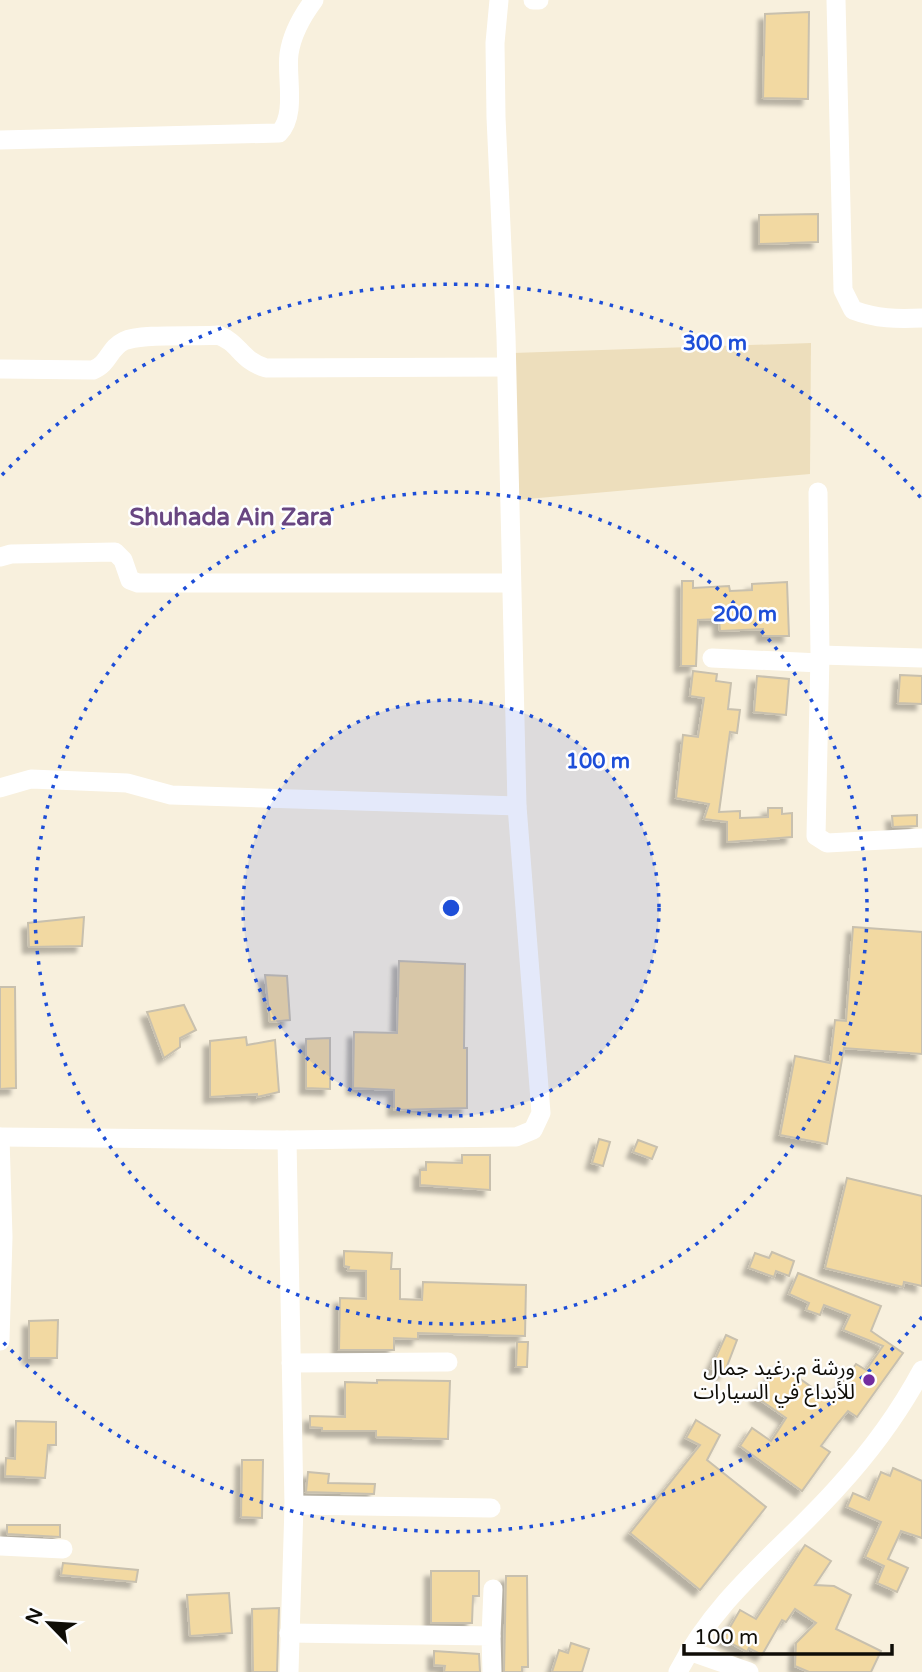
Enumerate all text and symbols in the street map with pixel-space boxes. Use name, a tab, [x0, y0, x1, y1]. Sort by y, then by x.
text: 300 m	[683, 331, 747, 356]
district label: Shuhada Ain Zara	[130, 503, 332, 532]
text: 200 m	[713, 602, 777, 627]
text: 100 m	[566, 749, 630, 774]
centre of rings	[439, 896, 463, 920]
place label: ورشة م.رغيد جمال للأبداع في السيارات	[693, 1356, 855, 1407]
marker: ورشة م.رغيد جمال للأبداع في السيارات	[861, 1372, 877, 1388]
north arrow	[14, 1588, 84, 1658]
text: N	[21, 1605, 48, 1628]
scale bar	[684, 1612, 892, 1656]
text: 100 m	[694, 1625, 758, 1650]

